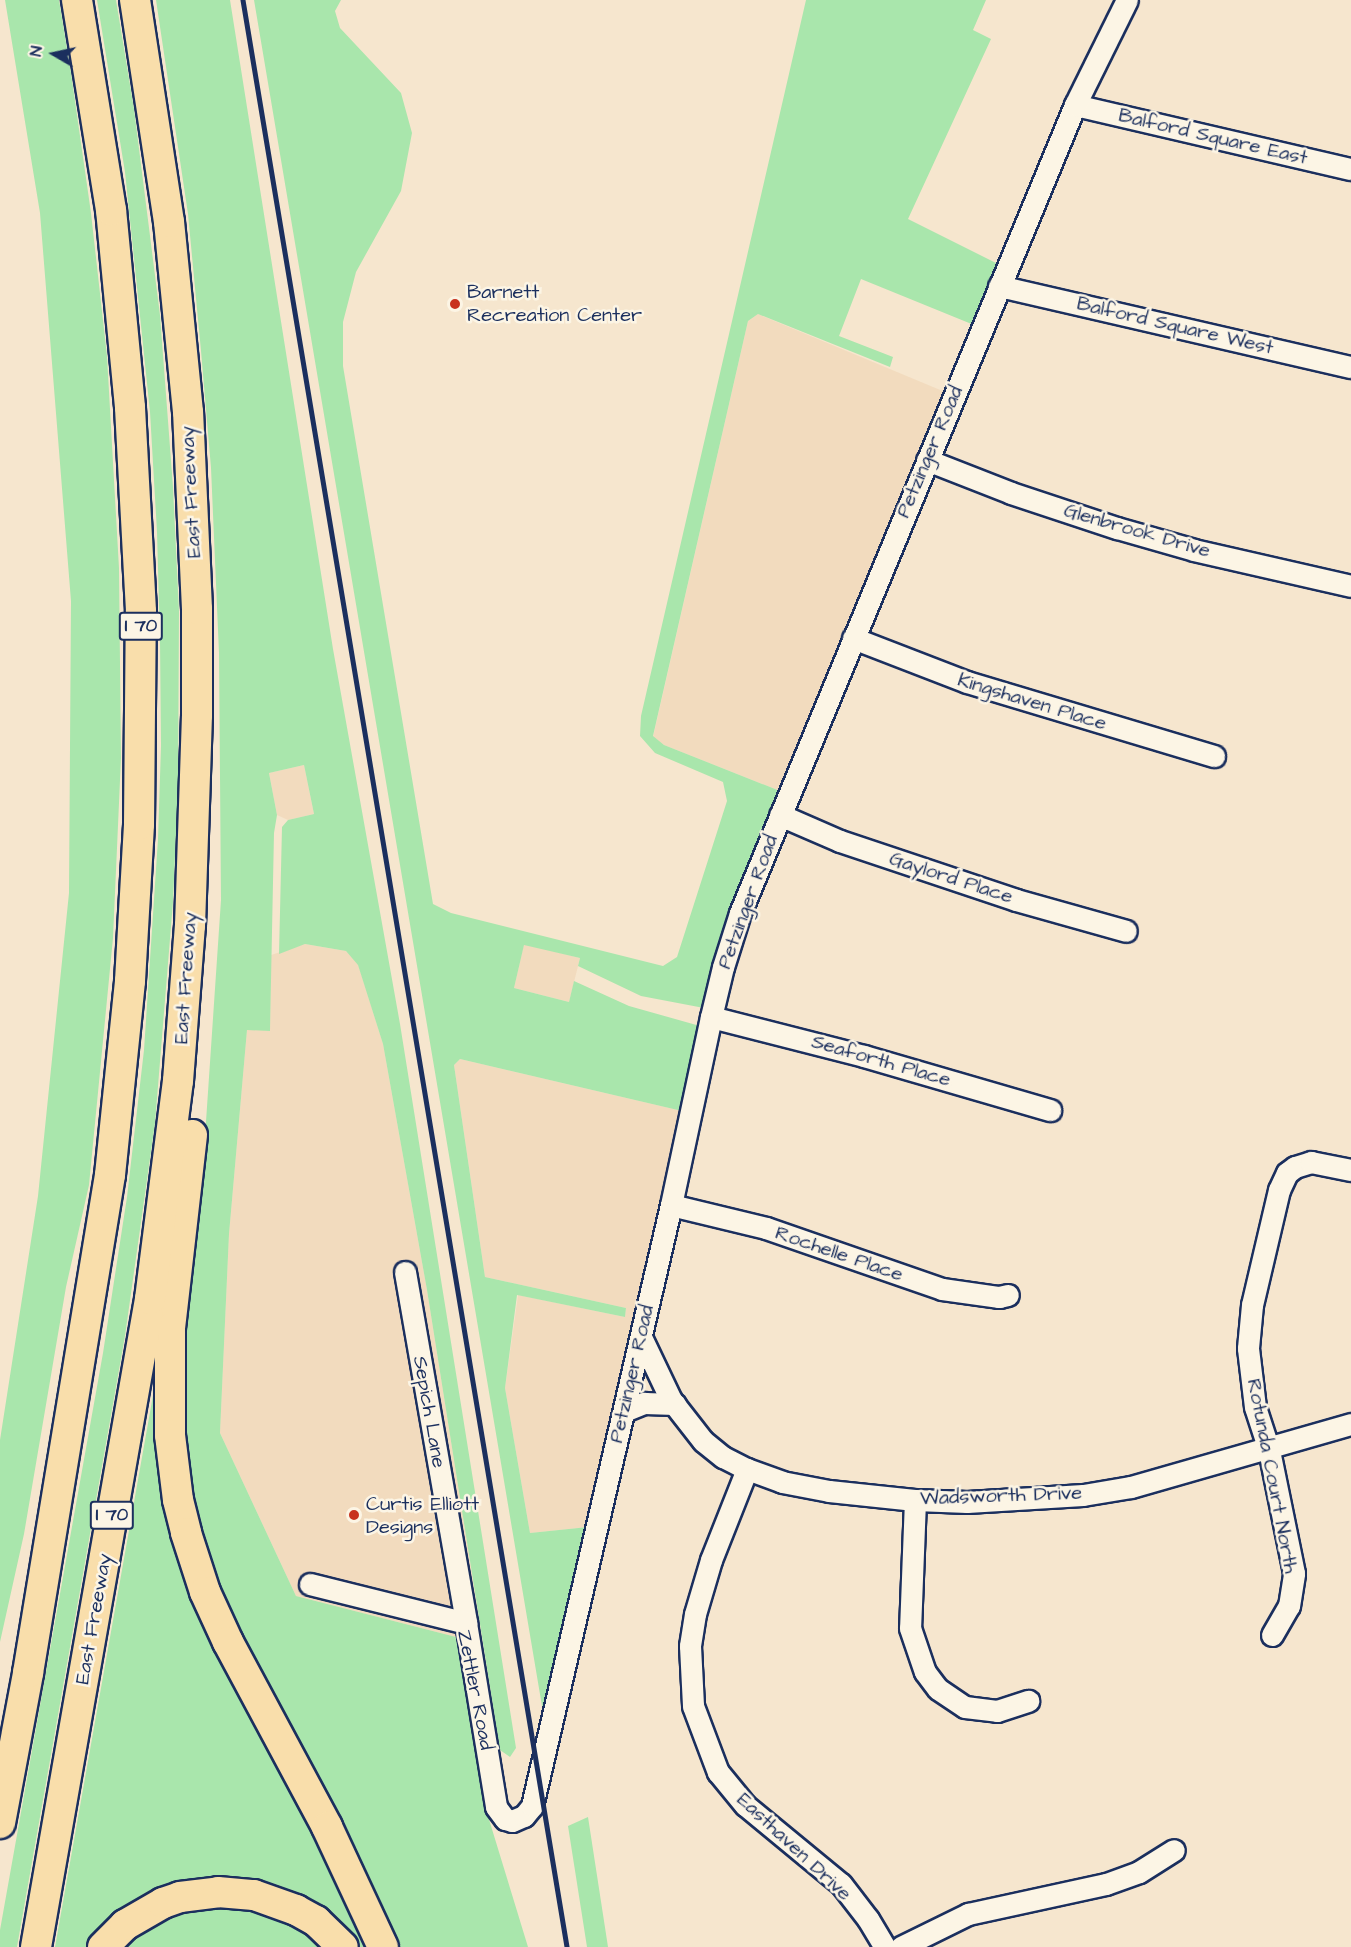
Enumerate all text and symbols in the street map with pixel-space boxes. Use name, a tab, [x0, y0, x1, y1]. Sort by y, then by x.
north arrow	[24, 24, 84, 84]
text: N	[25, 45, 48, 58]
street label: Balford Square East	[1116, 104, 1310, 170]
place label: Barnett Recreation Center	[467, 280, 642, 327]
street label: Balford Square West	[1074, 292, 1276, 360]
marker: Barnett Recreation Center	[448, 297, 462, 311]
street label: Petzinger Road	[891, 383, 969, 521]
street label: East Freeway	[176, 425, 206, 559]
street label: Glenbrook Drive	[1061, 499, 1213, 563]
road number: I 70	[118, 611, 164, 641]
street label: Kingshaven Place	[955, 668, 1109, 736]
street label: Petzinger Road	[713, 832, 783, 972]
street label: Gaylord Place	[886, 847, 1016, 909]
street label: East Freeway	[169, 911, 203, 1045]
street label: Seaforth Place	[809, 1030, 953, 1092]
street label: Rochelle Place	[772, 1221, 906, 1287]
street label: Petzinger Road	[604, 1303, 660, 1445]
street label: Sepich Lane	[407, 1354, 451, 1470]
street label: Rotunda Court North	[1241, 1377, 1303, 1575]
street label: Wadsworth Drive	[920, 1481, 1082, 1511]
place label: Curtis Elliott Designs	[366, 1492, 479, 1539]
road number: I 70	[90, 1500, 134, 1530]
marker: Curtis Elliott Designs	[347, 1508, 361, 1522]
street label: East Freeway	[71, 1552, 117, 1686]
street label: Zettler Road	[452, 1628, 498, 1752]
street label: Easthaven Drive	[732, 1788, 856, 1906]

